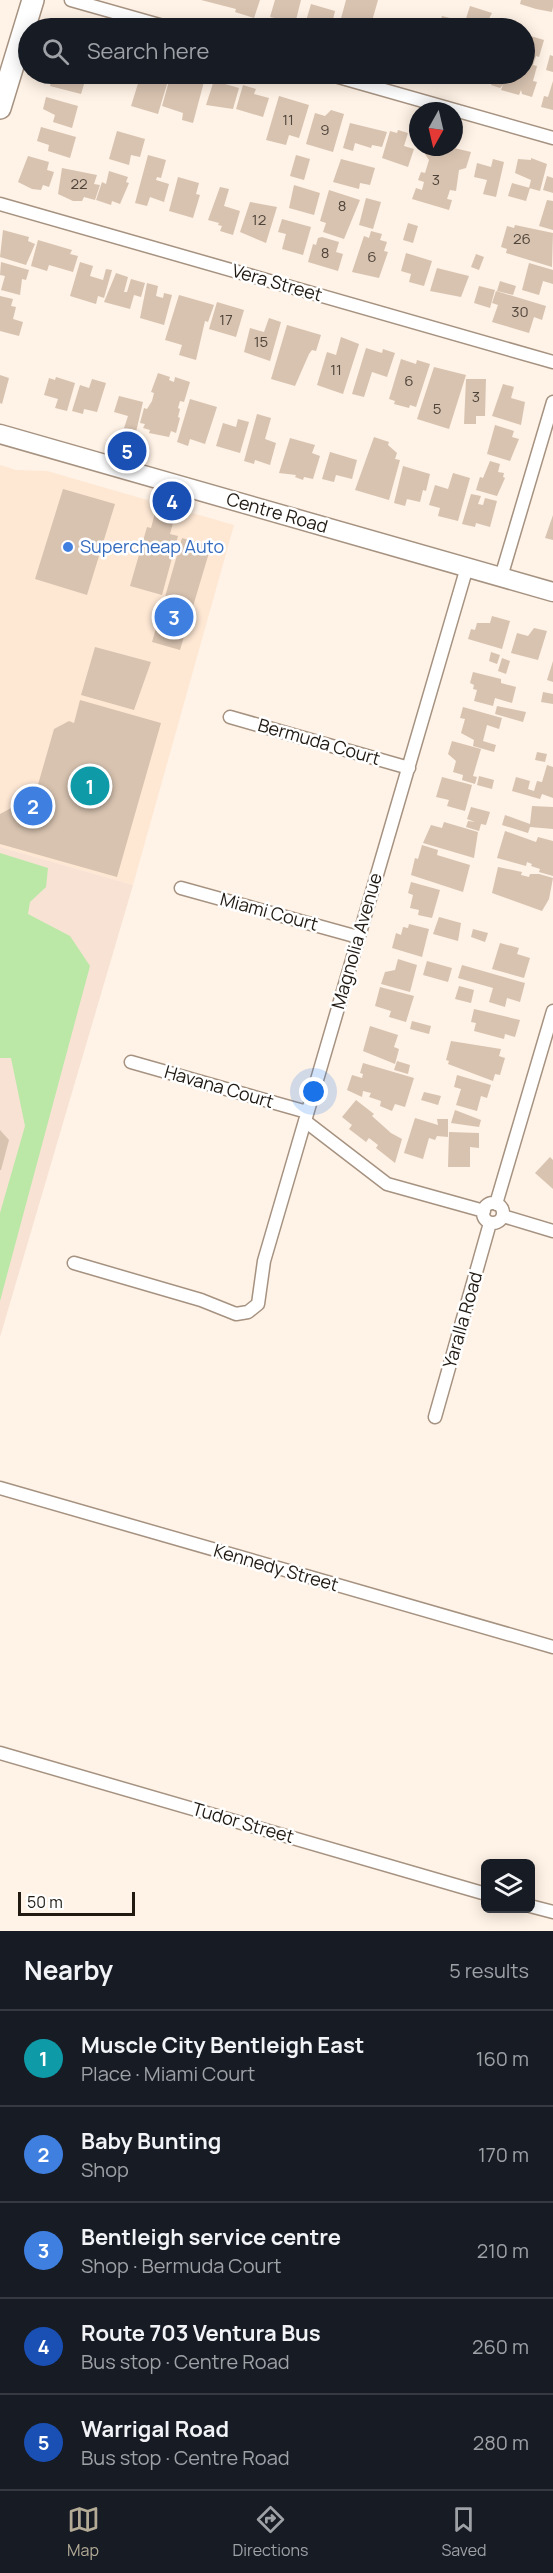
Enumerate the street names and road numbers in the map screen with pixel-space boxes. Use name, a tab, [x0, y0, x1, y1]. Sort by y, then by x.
street label: Vera Street	[229, 258, 325, 306]
street label: Centre Road	[224, 486, 331, 538]
street label: Bermuda Court	[255, 712, 383, 770]
street label: Magnolia Avenue	[325, 870, 387, 1012]
street label: Miami Court	[218, 886, 321, 936]
street label: Havana Court	[162, 1059, 277, 1113]
street label: Yaralla Road	[437, 1269, 487, 1371]
street label: Kennedy Street	[211, 1538, 341, 1596]
street label: Tudor Street	[190, 1796, 297, 1848]

